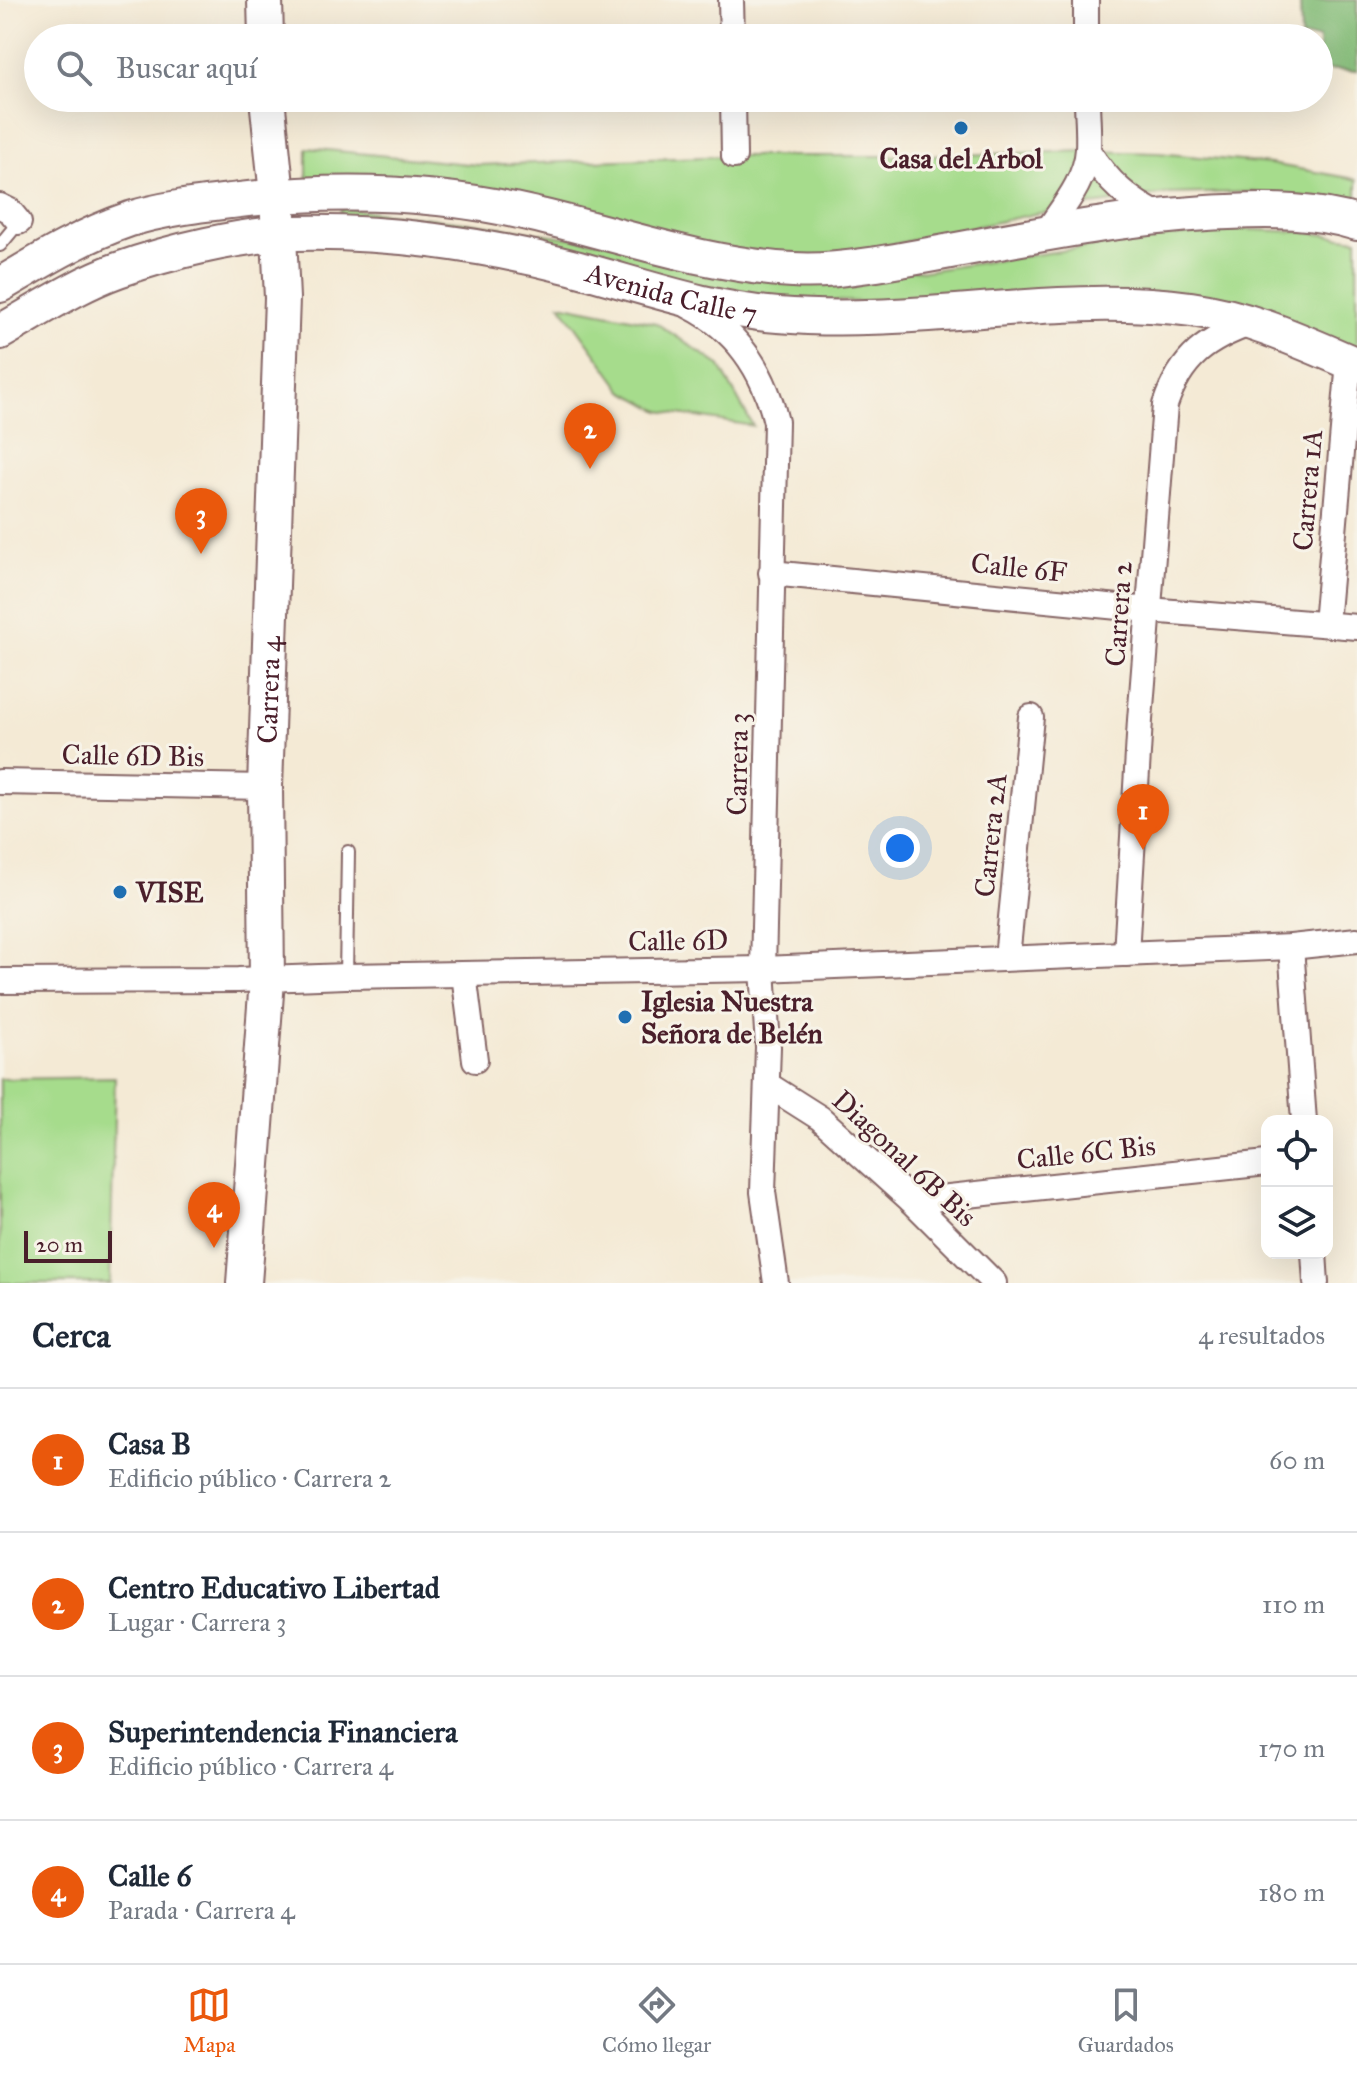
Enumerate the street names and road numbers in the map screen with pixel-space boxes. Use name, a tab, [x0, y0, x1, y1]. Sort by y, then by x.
street label: Avenida Calle 7	[581, 255, 760, 331]
street label: Carrera 1A	[1285, 428, 1330, 552]
street label: Calle 6F	[969, 545, 1069, 590]
street label: Carrera 2	[1097, 560, 1140, 668]
street label: Carrera 4	[250, 634, 288, 744]
street label: Carrera 3	[719, 712, 756, 816]
street label: Calle 6D Bis	[61, 737, 205, 774]
street label: Carrera 2A	[967, 771, 1014, 899]
street label: Calle 6D	[628, 922, 728, 959]
street label: Diagonal 6B Bis	[825, 1083, 984, 1234]
street label: Calle 6C Bis	[1015, 1128, 1157, 1177]

